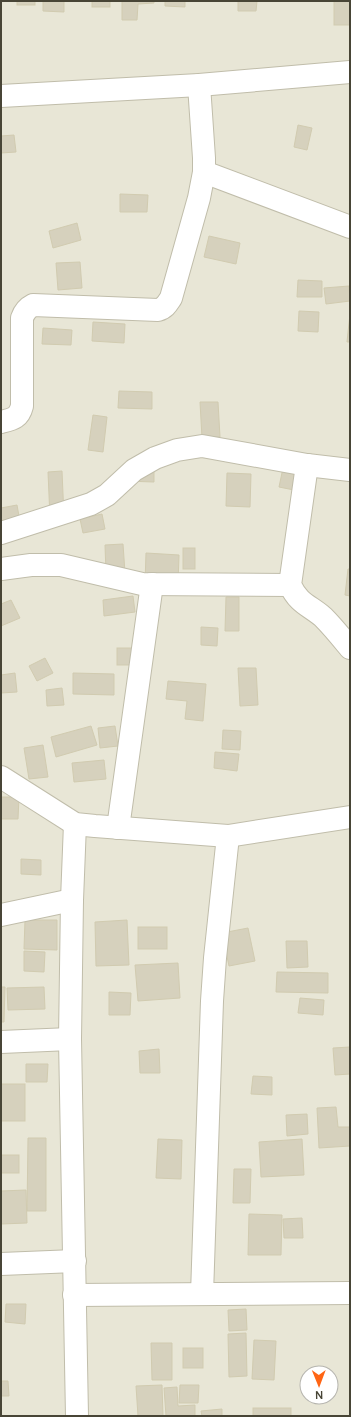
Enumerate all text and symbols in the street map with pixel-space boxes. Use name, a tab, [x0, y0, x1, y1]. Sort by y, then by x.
north arrow	[299, 1365, 339, 1405]
text: N	[315, 1388, 323, 1403]

